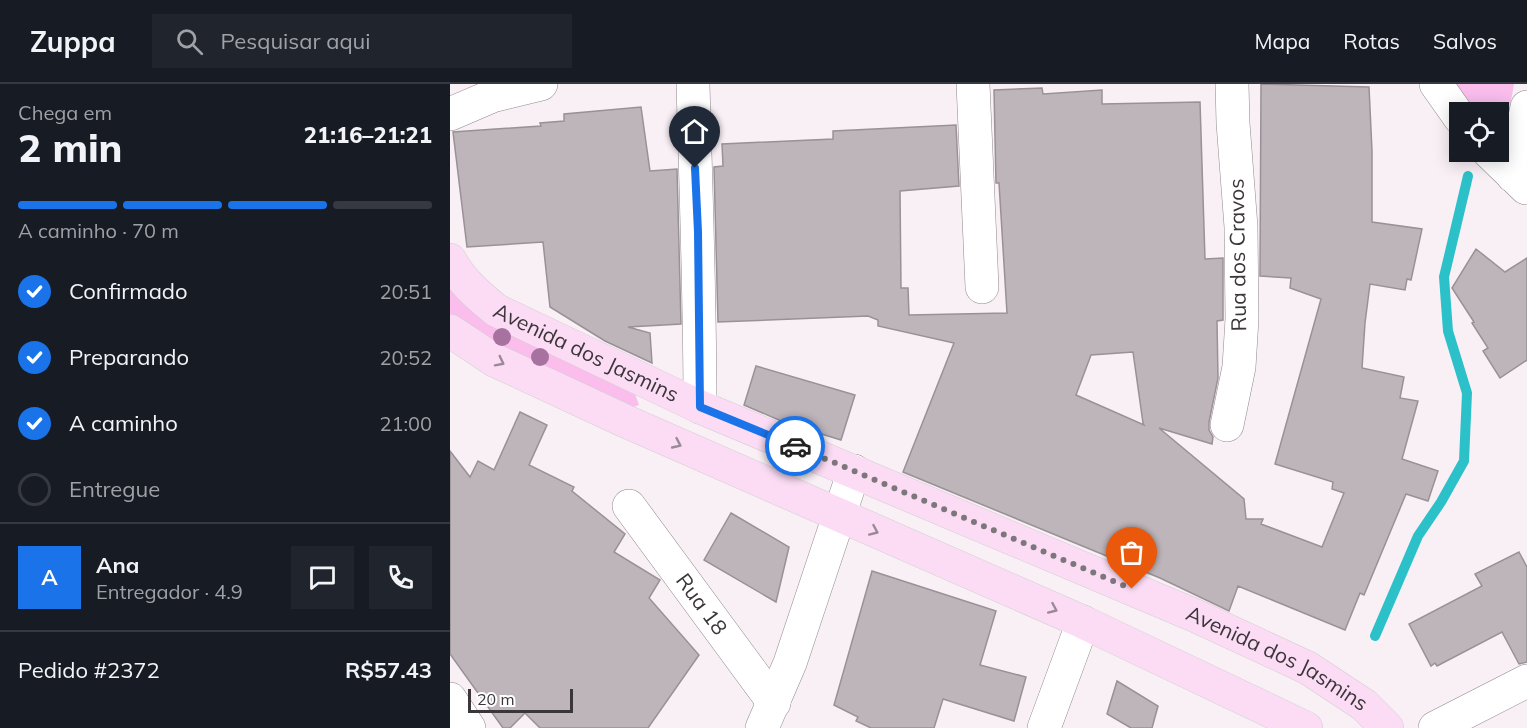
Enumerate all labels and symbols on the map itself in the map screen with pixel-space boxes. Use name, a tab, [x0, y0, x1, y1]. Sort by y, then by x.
pin	[669, 106, 720, 168]
street label: Rua dos Cravos	[1223, 178, 1251, 332]
street label: Avenida dos Jasmins	[490, 297, 683, 407]
one-way arrow	[493, 355, 504, 366]
courier	[765, 416, 825, 476]
one-way arrow	[670, 437, 681, 449]
one-way arrow	[868, 524, 879, 536]
pin	[1106, 527, 1157, 589]
street label: Rua 18	[671, 568, 733, 640]
street label: Avenida dos Jasmins	[1183, 599, 1373, 716]
one-way arrow	[1047, 602, 1058, 614]
scale bar	[468, 686, 573, 714]

